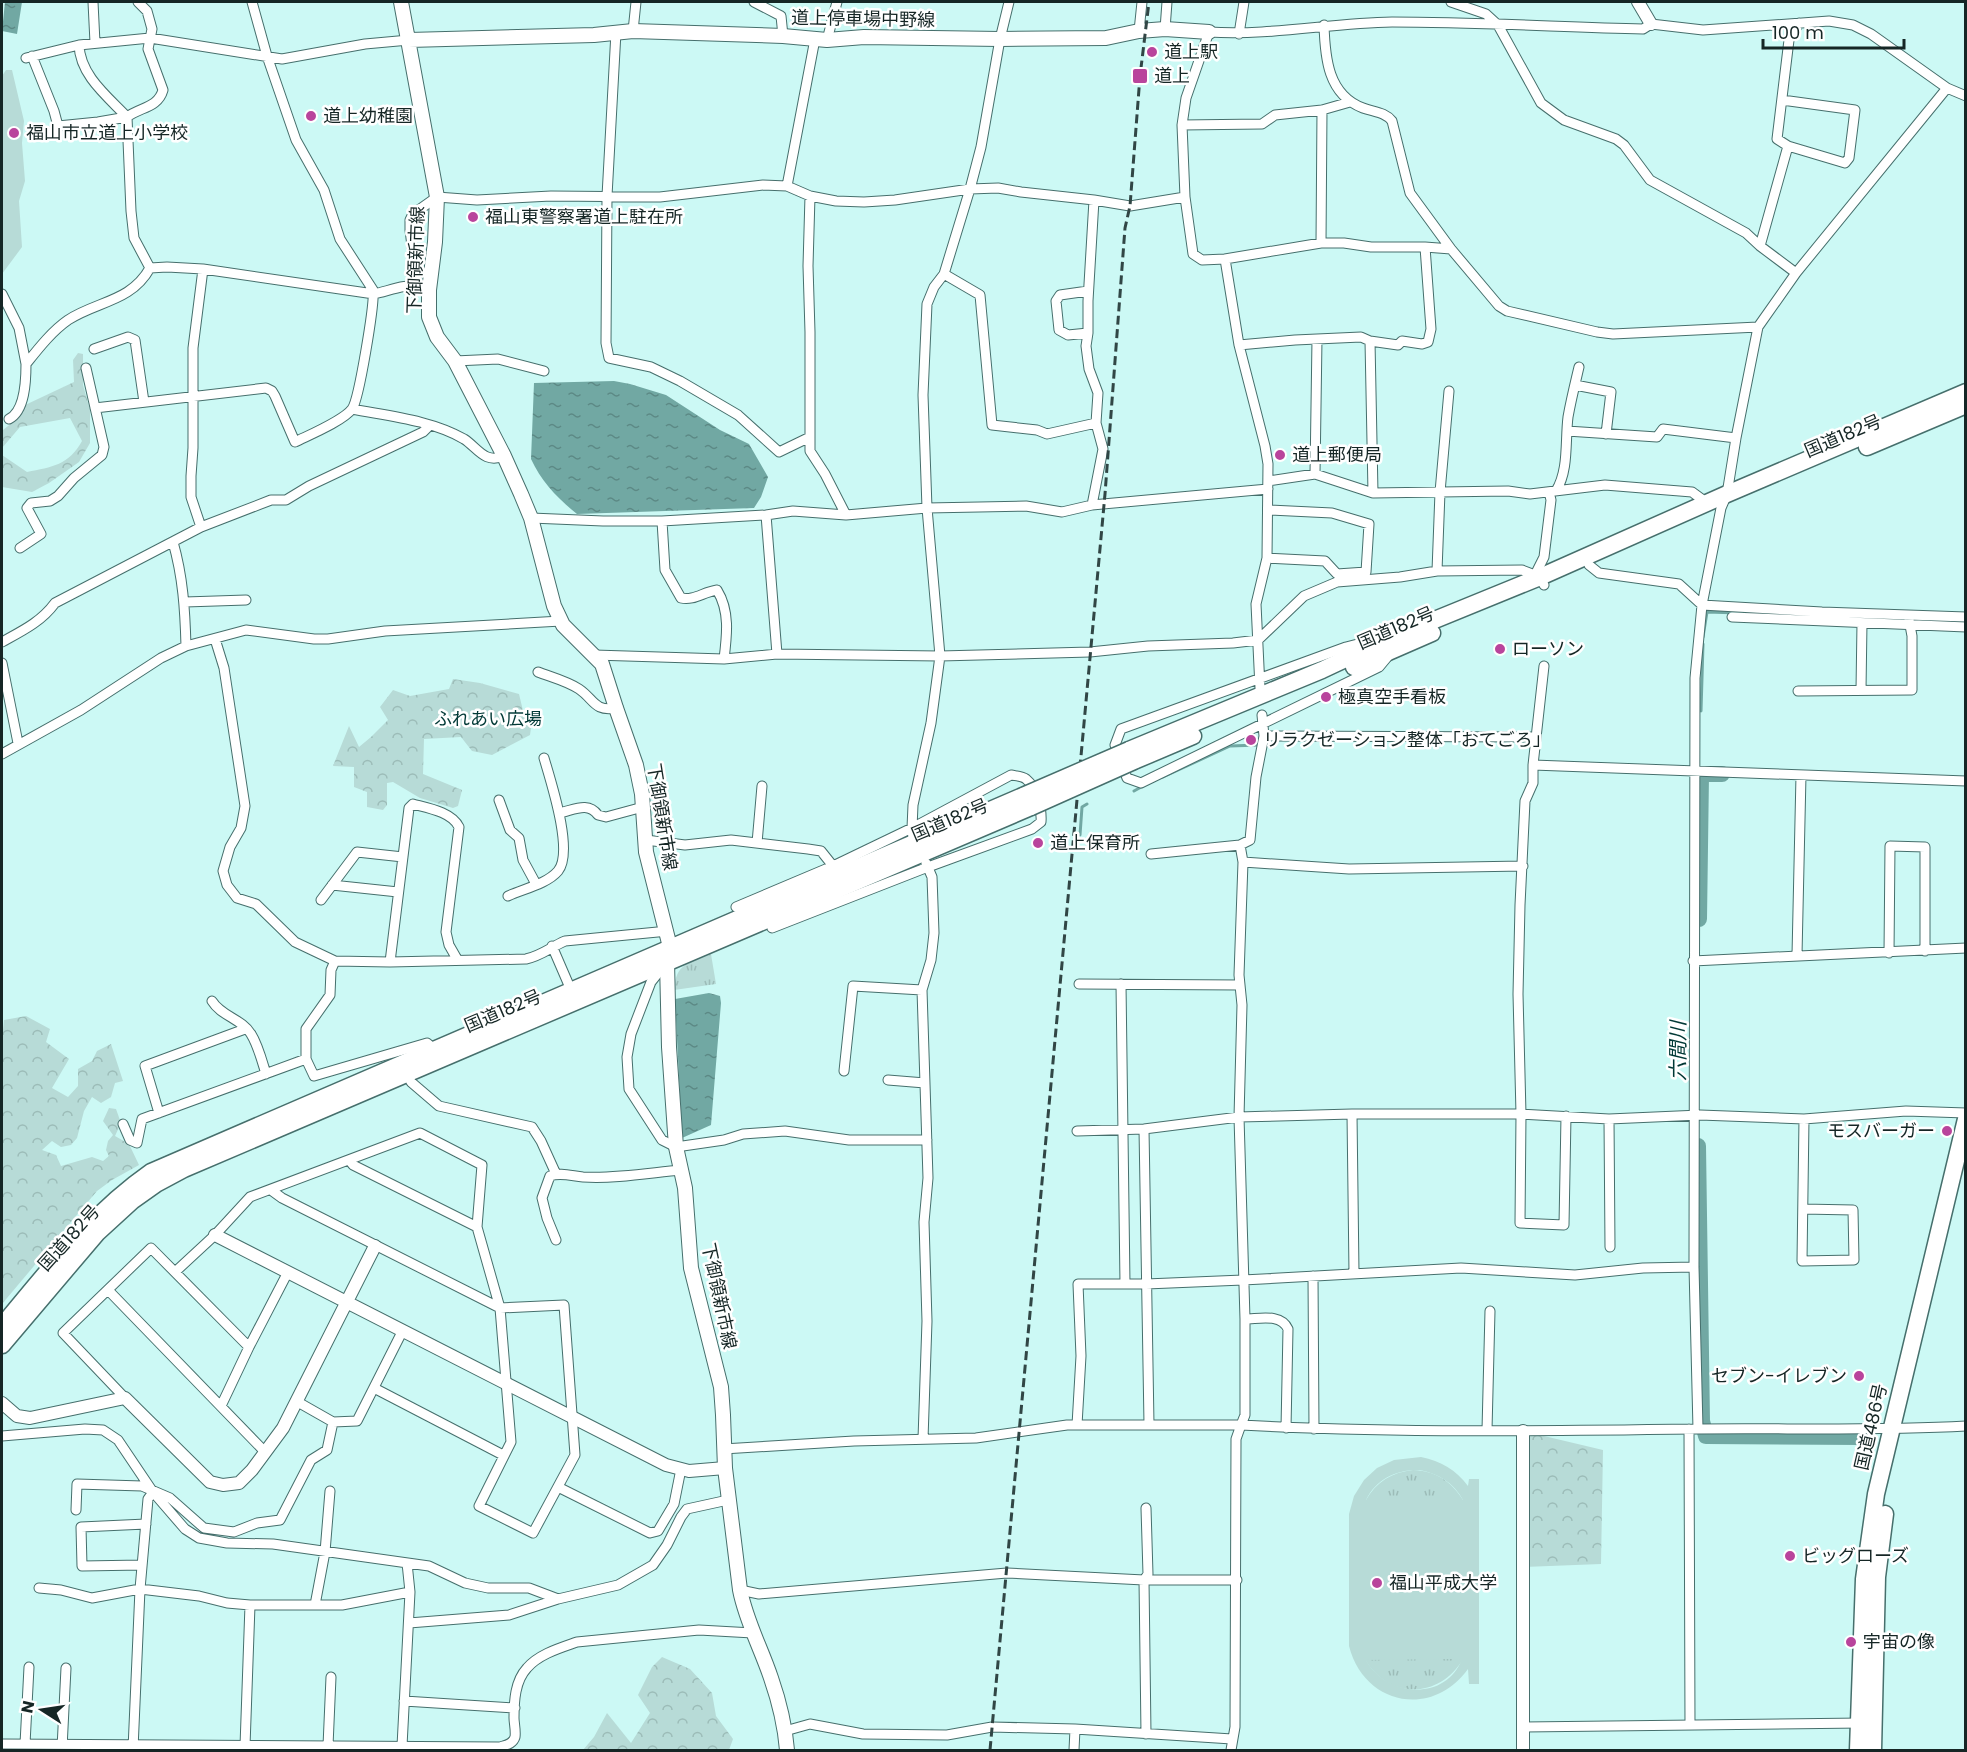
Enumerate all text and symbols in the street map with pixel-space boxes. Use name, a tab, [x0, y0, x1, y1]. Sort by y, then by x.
street label: 道上停車場中野線	[791, 5, 935, 32]
scale bar	[1763, 12, 1904, 50]
text: 100 m	[1772, 20, 1824, 45]
place label: 道上駅	[1164, 39, 1218, 64]
marker: 道上駅	[1145, 45, 1159, 59]
place label: 道上	[1154, 63, 1190, 88]
marker: 道上	[1131, 67, 1149, 85]
place label: 道上幼稚園	[323, 103, 413, 128]
marker: 道上幼稚園	[304, 109, 318, 123]
place label: 福山市立道上小学校	[26, 120, 188, 145]
marker: 福山市立道上小学校	[7, 126, 21, 140]
place label: 福山東警察署道上駐在所	[485, 204, 683, 229]
street label: 下御領新市線	[401, 206, 430, 314]
marker: 福山東警察署道上駐在所	[466, 210, 480, 224]
street label: 国道182号	[1800, 408, 1885, 463]
place label: 道上郵便局	[1292, 442, 1382, 467]
marker: 道上郵便局	[1273, 448, 1287, 462]
street label: 国道182号	[1353, 600, 1438, 655]
place label: ローソン	[1512, 636, 1584, 661]
marker: ローソン	[1493, 642, 1507, 656]
place label: 極真空手看板	[1338, 684, 1446, 709]
marker: 極真空手看板	[1319, 690, 1333, 704]
park label: ふれあい広場	[434, 706, 542, 731]
place label: リラクゼーション整体「おてごろ」	[1263, 727, 1551, 752]
marker: リラクゼーション整体「おてごろ」	[1244, 733, 1258, 747]
street label: 下御領新市線	[642, 762, 683, 872]
street label: 国道182号	[907, 792, 992, 847]
place label: 道上保育所	[1050, 830, 1140, 855]
marker: 道上保育所	[1031, 836, 1045, 850]
street label: 国道182号	[460, 983, 545, 1038]
water label: 六間川	[1664, 1019, 1692, 1081]
place label: モスバーガー	[1827, 1118, 1935, 1143]
marker: モスバーガー	[1940, 1124, 1954, 1138]
street label: 国道182号	[32, 1199, 105, 1276]
street label: 下御領新市線	[696, 1240, 743, 1351]
place label: セブン-イレブン	[1711, 1363, 1847, 1388]
marker: セブン-イレブン	[1852, 1369, 1866, 1383]
street label: 国道486号	[1848, 1381, 1893, 1473]
place label: ビッグローズ	[1802, 1543, 1909, 1568]
marker: ビッグローズ	[1783, 1549, 1797, 1563]
place label: 福山平成大学	[1389, 1570, 1497, 1595]
marker: 福山平成大学	[1370, 1576, 1384, 1590]
place label: 宇宙の像	[1863, 1629, 1935, 1654]
marker: 宇宙の像	[1844, 1635, 1858, 1649]
north arrow	[12, 1680, 72, 1740]
text: N	[15, 1699, 40, 1715]

